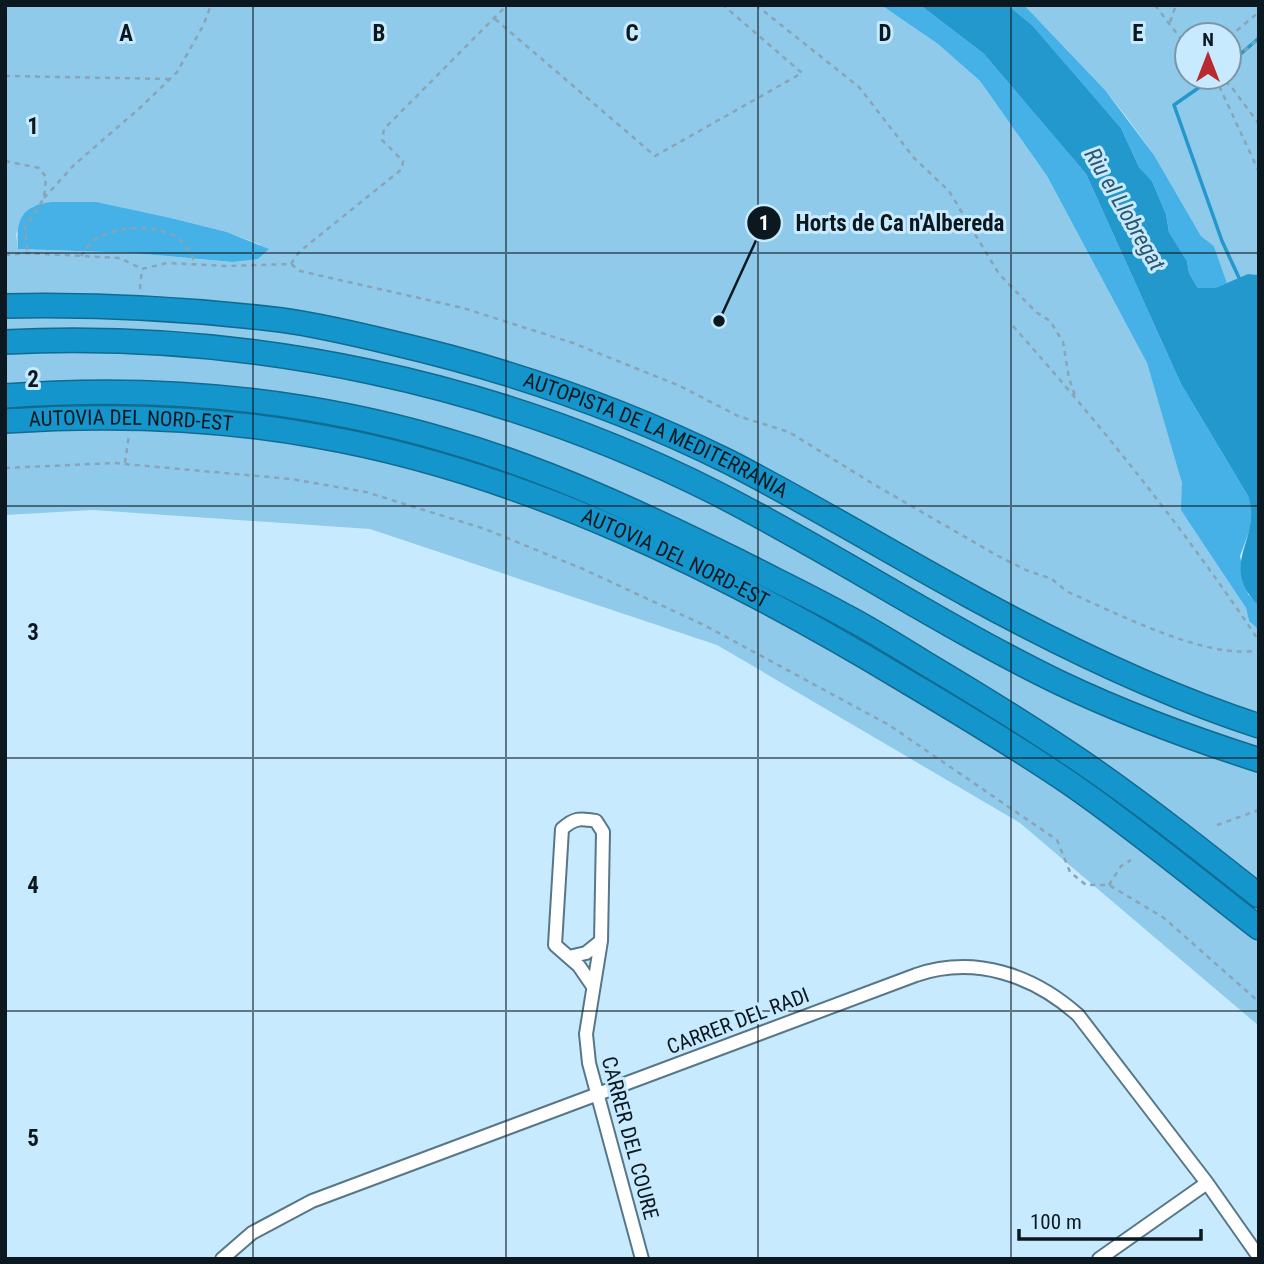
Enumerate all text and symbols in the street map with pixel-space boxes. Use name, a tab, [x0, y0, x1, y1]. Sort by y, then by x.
text: A	[119, 20, 133, 47]
text: B	[373, 20, 385, 47]
text: C	[625, 20, 639, 47]
text: D	[879, 20, 892, 47]
text: E	[1132, 20, 1144, 47]
north arrow	[1173, 21, 1243, 91]
text: N	[1202, 28, 1214, 51]
text: 1	[27, 113, 39, 140]
water label: Riu el Llobregat	[1079, 143, 1171, 276]
callout: Horts de Ca n'Albereda	[747, 201, 1018, 245]
text: Horts de Ca n'Albereda	[796, 210, 1005, 237]
text: 1	[759, 211, 769, 235]
text: 2	[27, 366, 39, 393]
street label: AUTOPISTA DE LA MEDITERRÀNIA	[520, 368, 792, 503]
street label: AUTOVIA DEL NORD-EST	[28, 406, 234, 436]
street label: AUTOVIA DEL NORD-EST	[578, 504, 773, 613]
text: 3	[27, 619, 39, 646]
text: 4	[27, 872, 39, 899]
street label: CARRER DEL RADI	[663, 983, 813, 1059]
street label: CARRER DEL COURE	[597, 1054, 663, 1222]
text: 5	[27, 1125, 39, 1152]
scale bar	[1019, 1198, 1201, 1242]
text: 100 m	[1030, 1210, 1082, 1234]

